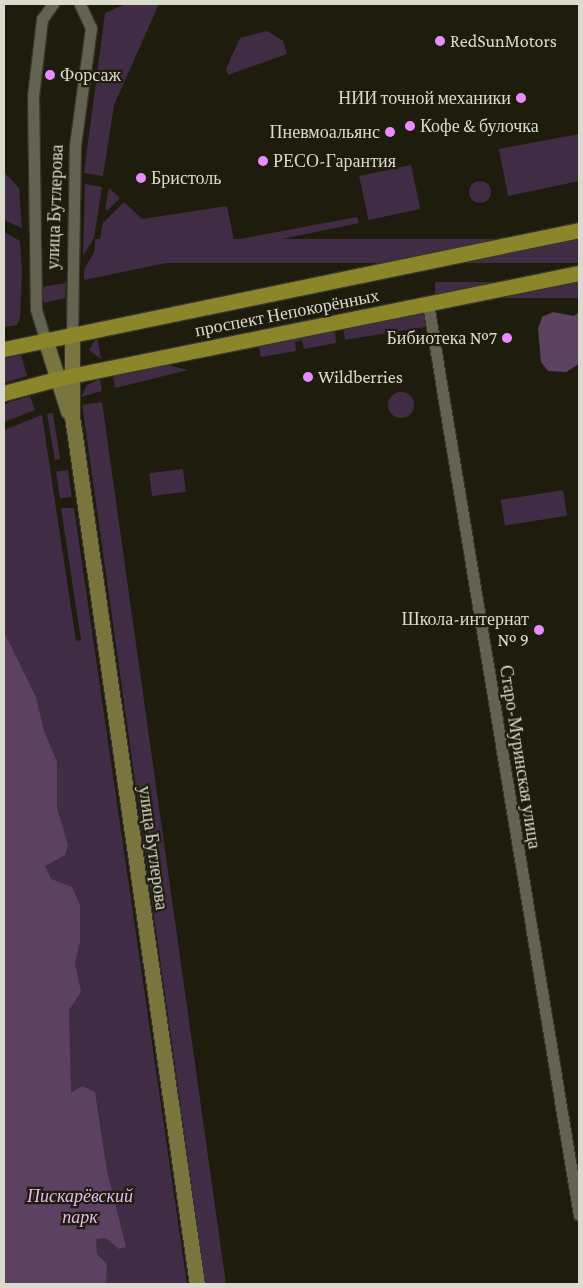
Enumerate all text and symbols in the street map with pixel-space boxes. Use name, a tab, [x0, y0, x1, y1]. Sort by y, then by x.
place label: RedSunMotors	[450, 30, 557, 52]
marker: RedSunMotors	[434, 35, 446, 47]
place label: Форсаж	[60, 64, 121, 86]
marker: Форсаж	[44, 69, 56, 81]
place label: НИИ точной механики	[338, 87, 511, 109]
marker: НИИ точной механики	[515, 92, 527, 104]
place label: Кофе & булочка	[420, 115, 539, 137]
marker: Кофе & булочка	[404, 120, 416, 132]
place label: Пневмоальянс	[270, 121, 380, 143]
marker: Пневмоальянс	[384, 126, 396, 138]
street label: улица Бутлерова	[42, 144, 68, 270]
place label: РЕСО-Гарантия	[273, 150, 396, 172]
marker: РЕСО-Гарантия	[257, 155, 269, 167]
place label: Бристоль	[151, 167, 222, 189]
marker: Бристоль	[135, 172, 147, 184]
street label: проспект Непокорённых	[193, 285, 381, 341]
place label: Бибиотека №7	[386, 327, 497, 349]
marker: Бибиотека №7	[501, 332, 513, 344]
place label: Wildberries	[318, 366, 403, 388]
marker: Wildberries	[302, 371, 314, 383]
place label: Школа-интернат № 9	[402, 609, 529, 652]
marker: Школа-интернат № 9	[533, 624, 545, 636]
street label: Старо-Муринская улица	[495, 664, 545, 850]
street label: улица Бутлерова	[134, 784, 172, 912]
park label: Пискарёвский парк	[27, 1186, 133, 1228]

